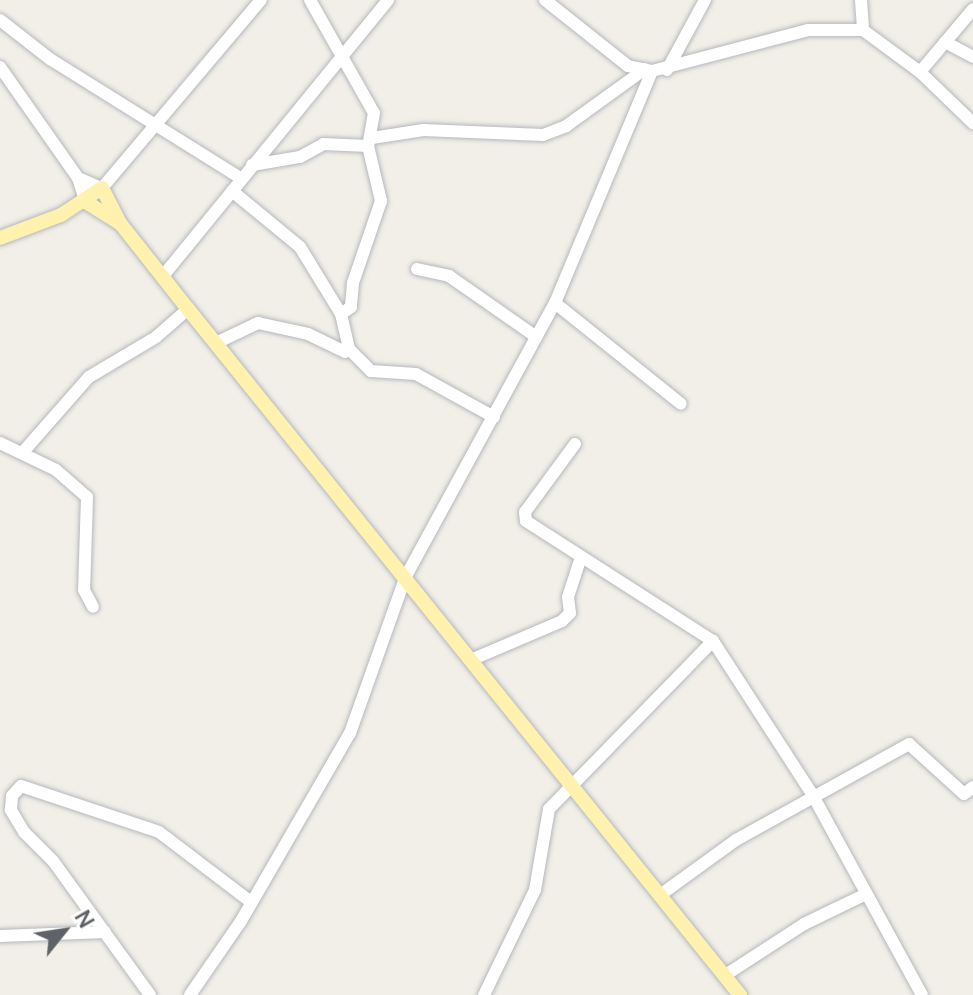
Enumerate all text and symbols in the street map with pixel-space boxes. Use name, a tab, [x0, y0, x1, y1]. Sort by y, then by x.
north arrow	[24, 891, 104, 971]
text: N	[68, 905, 102, 933]

